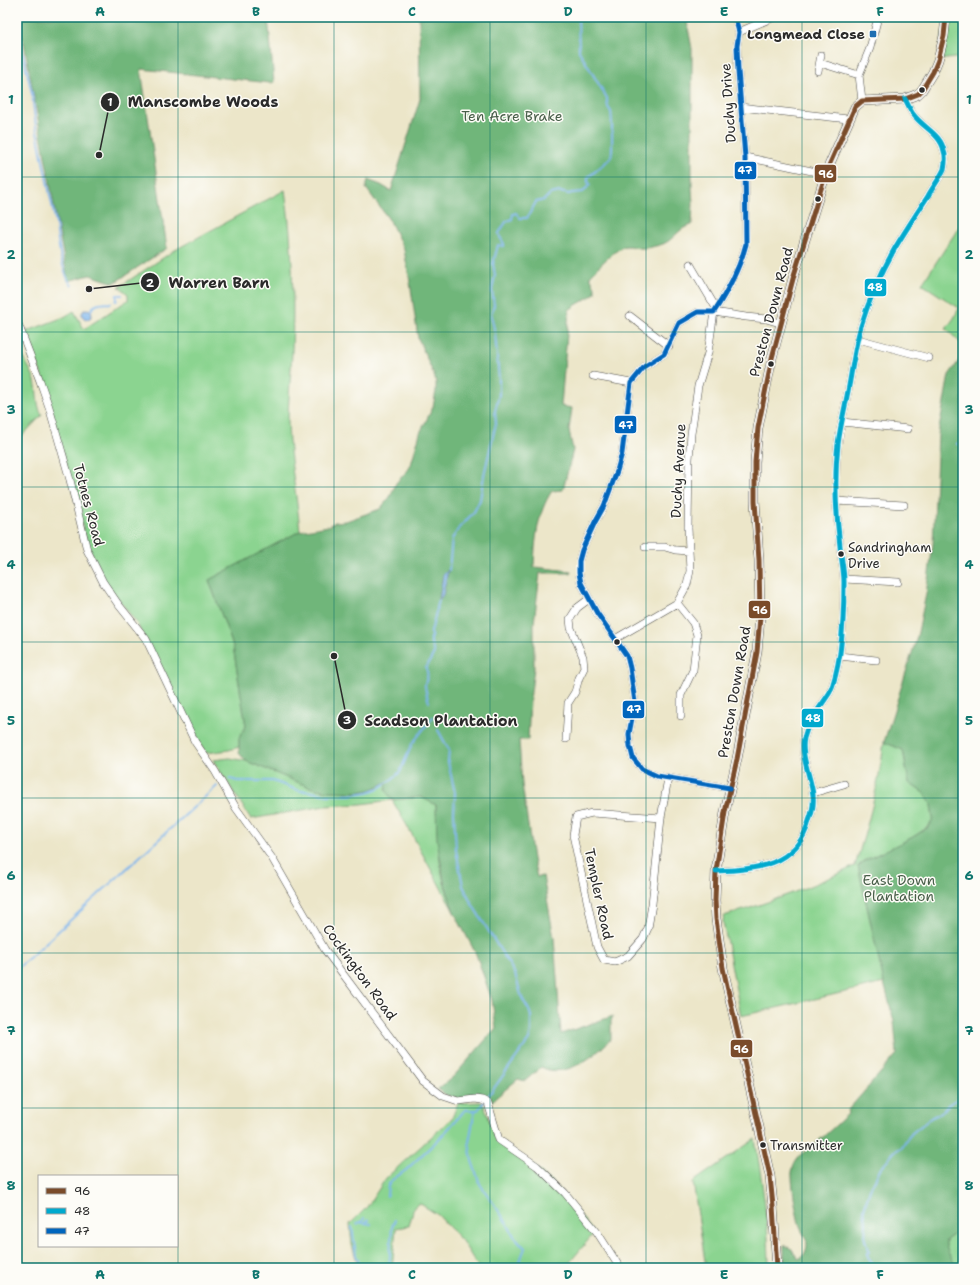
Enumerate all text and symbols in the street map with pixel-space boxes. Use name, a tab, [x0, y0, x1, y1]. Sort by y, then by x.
text: A	[95, 3, 105, 20]
text: B	[252, 3, 260, 20]
text: C	[408, 3, 416, 20]
text: D	[563, 3, 573, 20]
text: E	[720, 3, 729, 20]
text: F	[876, 3, 884, 20]
place label: Longmead Close	[747, 25, 865, 43]
marker: Longmead Close	[868, 29, 878, 39]
street label: Duchy Drive	[716, 63, 740, 143]
unlabelled marker	[917, 85, 927, 95]
callout: Manscombe Woods	[100, 88, 286, 115]
text: 1	[8, 91, 14, 108]
text: 1	[966, 91, 972, 108]
text: Manscombe Woods	[128, 92, 278, 112]
text: 1	[107, 94, 113, 110]
park label: Ten Acre Brake	[461, 107, 563, 125]
line badge: 47	[734, 161, 757, 180]
text: 47	[738, 163, 753, 178]
line badge: 96	[814, 164, 837, 183]
text: 96	[818, 167, 834, 182]
unlabelled marker	[813, 194, 823, 204]
street label: Preston Down Road	[745, 245, 797, 379]
text: 2	[6, 246, 16, 263]
text: 2	[964, 246, 974, 263]
callout: Warren Barn	[140, 269, 277, 296]
text: Warren Barn	[169, 273, 269, 293]
text: 2	[146, 275, 155, 291]
line badge: 48	[864, 278, 887, 297]
text: 48	[867, 280, 883, 295]
unlabelled marker	[766, 359, 776, 369]
text: 3	[6, 401, 16, 418]
text: 3	[964, 401, 974, 418]
line badge: 47	[614, 415, 637, 434]
text: 47	[619, 418, 634, 433]
street label: Duchy Avenue	[667, 423, 689, 519]
street label: Totnes Road	[69, 462, 109, 548]
place label: Sandringham Drive	[848, 539, 931, 572]
marker: Sandringham Drive	[836, 549, 846, 559]
text: 4	[6, 556, 16, 573]
text: 4	[964, 556, 974, 573]
line badge: 96	[748, 600, 771, 619]
text: 96	[752, 603, 768, 618]
street label: Preston Down Road	[714, 625, 754, 759]
unlabelled marker	[612, 637, 622, 647]
line badge: 47	[622, 700, 645, 719]
text: 47	[627, 702, 642, 717]
callout: Scadson Plantation	[337, 707, 526, 734]
line badge: 48	[801, 708, 824, 728]
text: Scadson Plantation	[364, 711, 518, 731]
text: 48	[805, 711, 821, 726]
text: 5	[7, 712, 15, 729]
text: 3	[343, 712, 351, 728]
text: 5	[965, 712, 973, 729]
street label: Templer Road	[581, 847, 617, 941]
text: 6	[6, 867, 16, 884]
text: 6	[964, 867, 974, 884]
park label: East Down Plantation	[863, 871, 936, 905]
street label: Cockington Road	[319, 920, 401, 1024]
text: 7	[6, 1022, 16, 1039]
text: 7	[964, 1022, 974, 1039]
line badge: 96	[730, 1039, 753, 1058]
text: 96	[733, 1042, 749, 1057]
place label: Transmitter	[770, 1137, 843, 1154]
marker: Transmitter	[758, 1140, 768, 1150]
legend	[38, 1175, 178, 1247]
text: 8	[6, 1177, 16, 1194]
text: 8	[964, 1177, 974, 1194]
text: 96	[74, 1183, 91, 1199]
text: 48	[74, 1203, 91, 1219]
text: 47	[74, 1223, 90, 1239]
text: A	[95, 1266, 105, 1283]
text: B	[252, 1266, 260, 1283]
text: C	[408, 1266, 416, 1283]
text: D	[563, 1266, 573, 1283]
text: E	[720, 1266, 729, 1283]
text: F	[876, 1266, 884, 1283]

